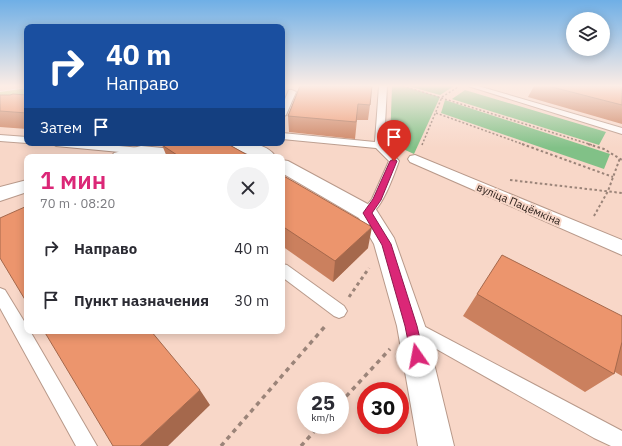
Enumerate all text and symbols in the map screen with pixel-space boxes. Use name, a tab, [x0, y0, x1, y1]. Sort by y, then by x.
map controls	[566, 12, 610, 56]
button: layers	[566, 12, 610, 56]
text: 40 m	[106, 36, 171, 73]
icon: right	[40, 40, 92, 92]
text: Направо	[106, 72, 179, 95]
icon: arrive	[90, 116, 112, 138]
text: Затем	[40, 118, 82, 137]
pin	[377, 120, 411, 161]
icon: arrive	[383, 126, 405, 148]
text: 1 мин	[40, 164, 106, 196]
button: close	[227, 167, 269, 209]
street label: вуліца Пацёмкіна	[475, 180, 563, 228]
text: 70 m · 08:20	[40, 195, 115, 212]
icon: right	[40, 237, 62, 259]
text: Направо	[74, 239, 137, 258]
text: 40 m	[234, 239, 269, 258]
icon: arrive	[40, 289, 62, 311]
text: Пункт назначения	[74, 291, 209, 310]
text: 30 m	[234, 291, 269, 310]
position arrow	[396, 335, 438, 377]
speed limit sign: 30	[357, 382, 409, 434]
text: 25	[311, 389, 335, 416]
text: km/h	[311, 411, 335, 424]

